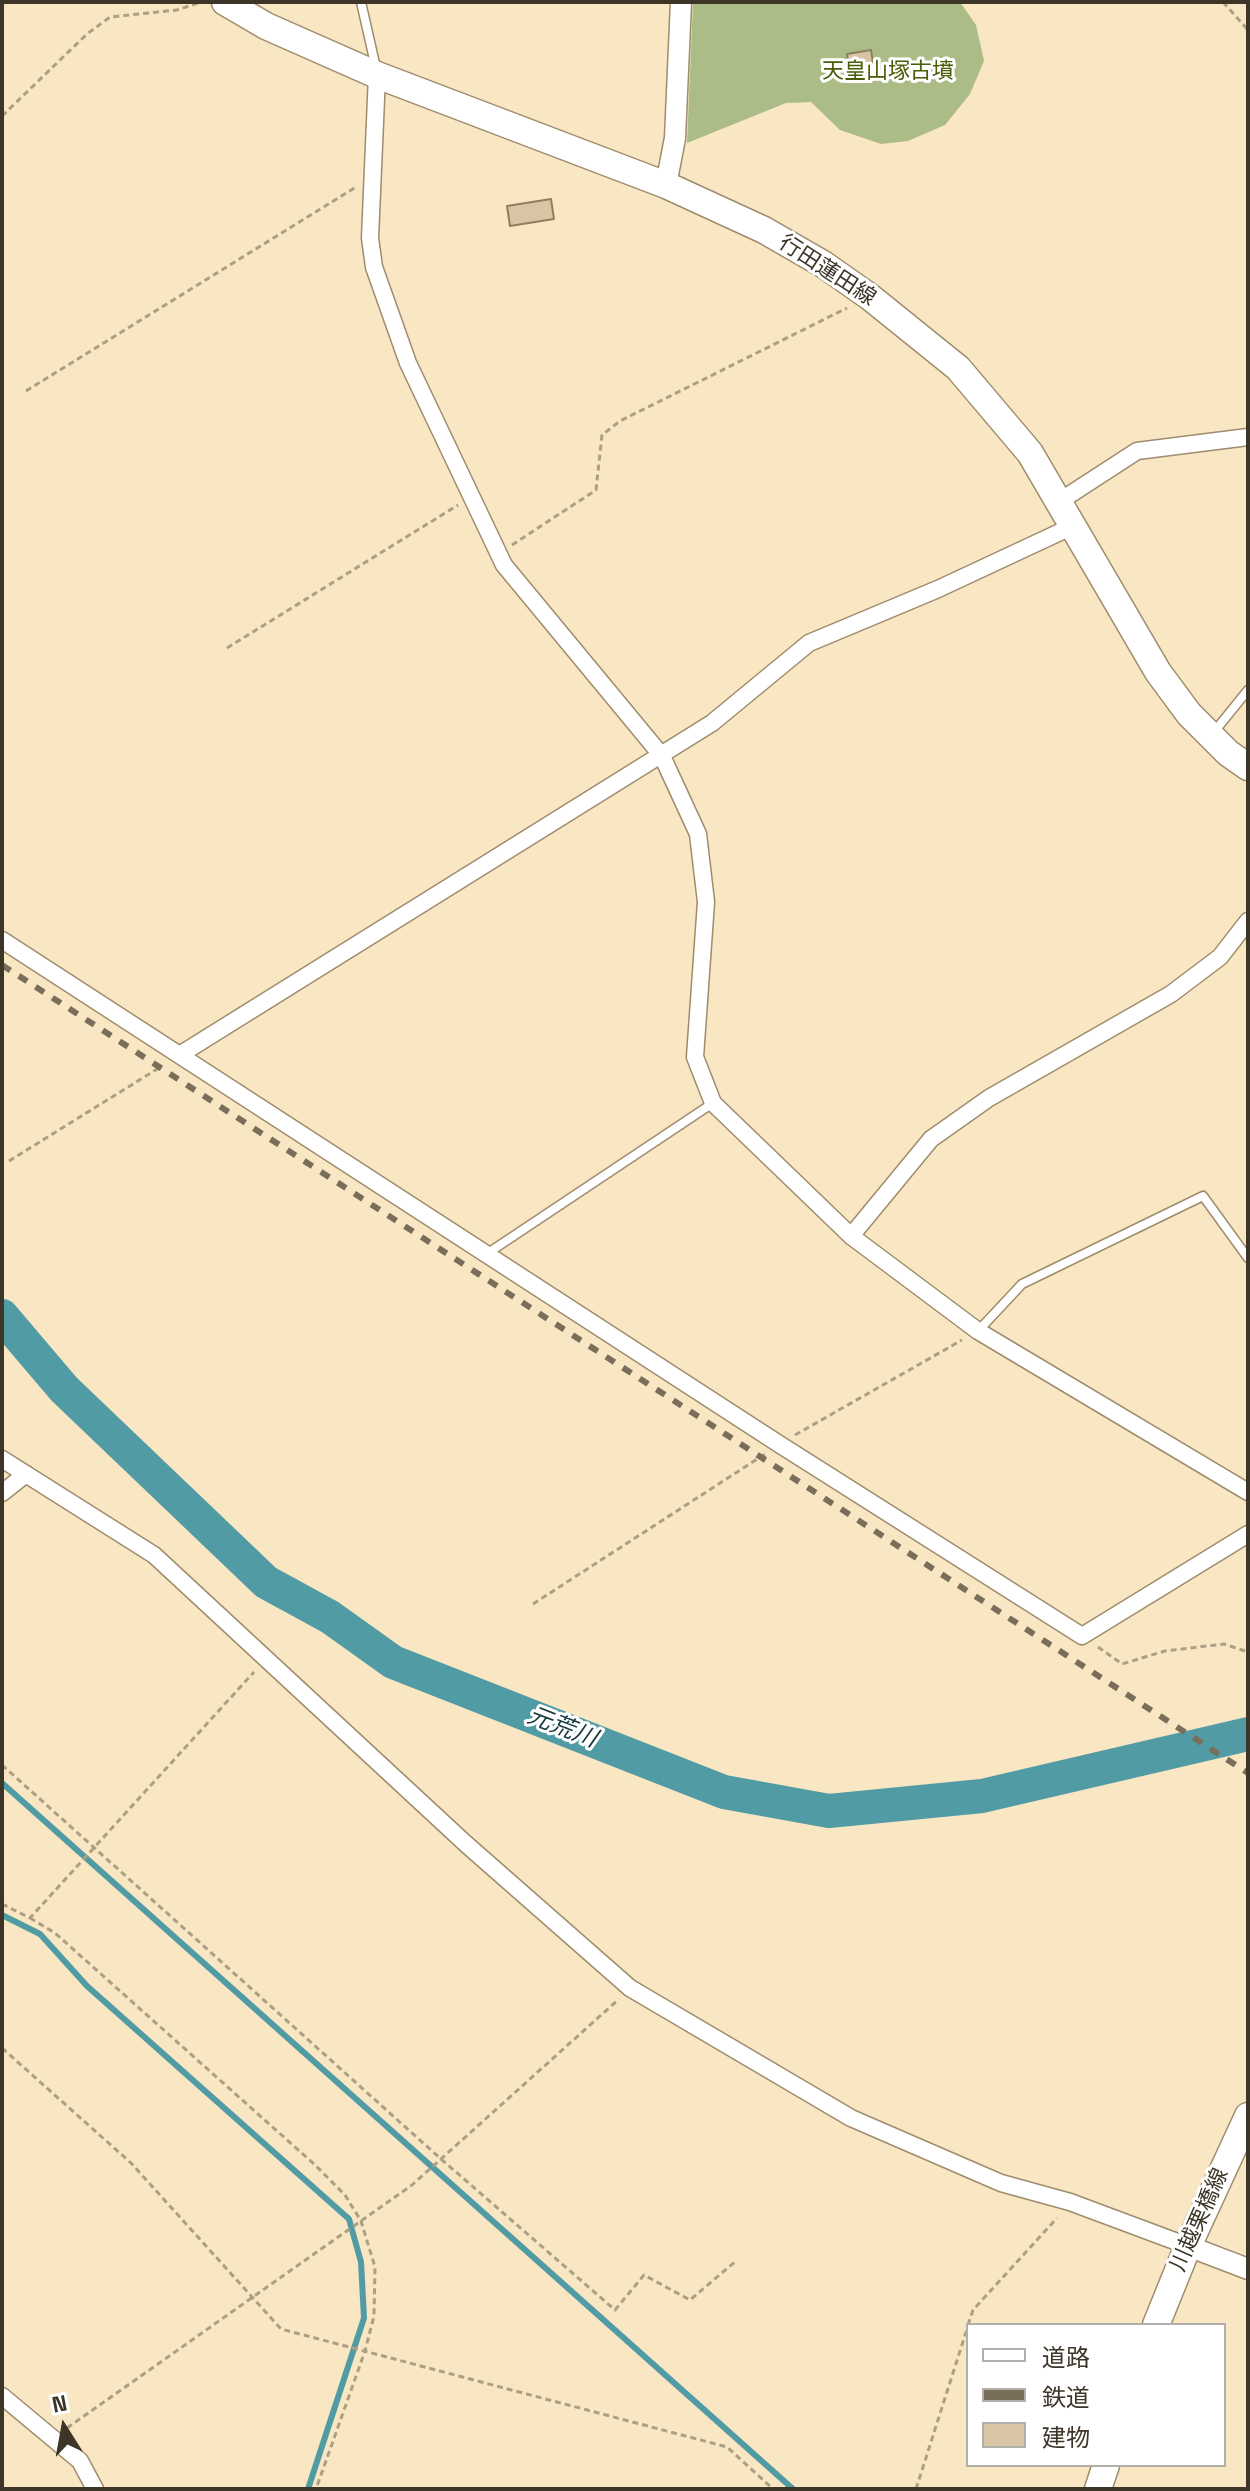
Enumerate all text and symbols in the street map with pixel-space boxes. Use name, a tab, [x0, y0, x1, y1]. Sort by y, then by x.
park label: 天皇山塚古墳	[822, 59, 954, 85]
street label: 行田蓮田線	[774, 230, 880, 312]
water label: 元荒川	[523, 1702, 601, 1754]
street label: 川越栗橋線	[1166, 2164, 1234, 2276]
legend	[966, 2323, 1226, 2467]
text: 道路	[1042, 2342, 1090, 2373]
text: 鉄道	[1042, 2382, 1090, 2413]
north arrow	[24, 2387, 104, 2467]
text: N	[50, 2388, 69, 2419]
text: 建物	[1042, 2422, 1090, 2453]

